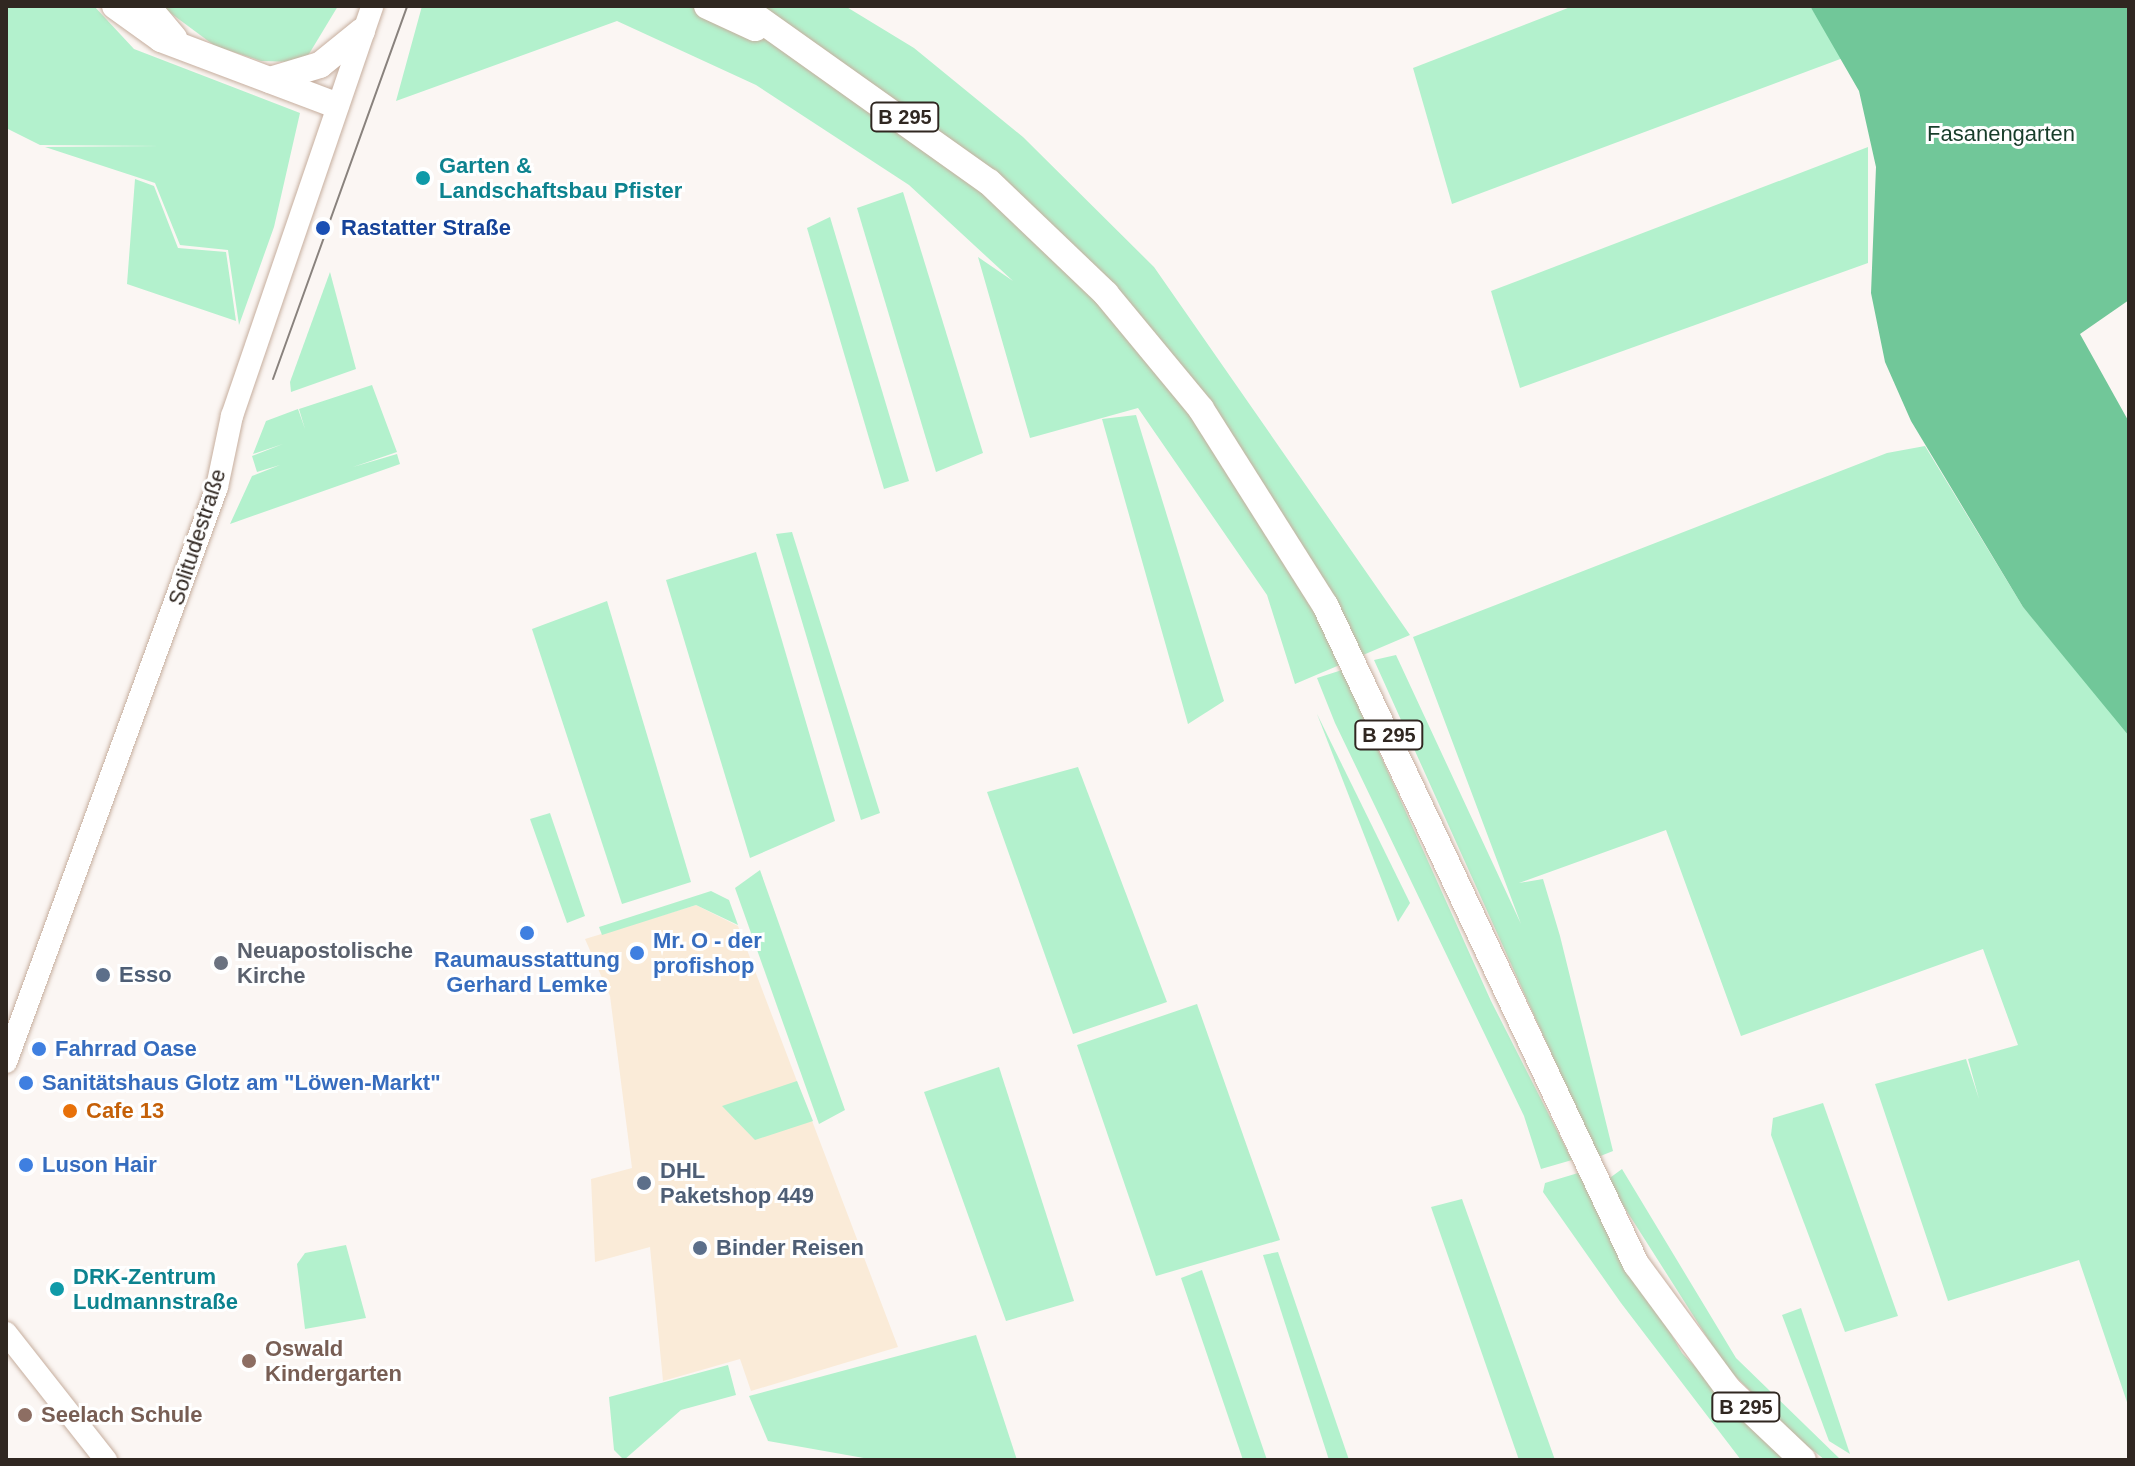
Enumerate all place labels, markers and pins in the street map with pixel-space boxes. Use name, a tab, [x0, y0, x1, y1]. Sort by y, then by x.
place label: Garten & Landschaftsbau Pfister	[439, 152, 682, 204]
marker: Garten & Landschaftsbau Pfister	[414, 169, 432, 187]
place label: Rastatter Straße	[341, 215, 511, 241]
marker: Rastatter Straße	[312, 217, 334, 239]
marker: Raumausstattung Gerhard Lemke	[518, 924, 536, 942]
place label: Mr. O - der profishop	[653, 927, 762, 978]
place label: Neuapostolische Kirche	[237, 937, 413, 988]
marker: Mr. O - der profishop	[628, 944, 646, 962]
place label: Raumausstattung Gerhard Lemke	[434, 946, 620, 998]
marker: Neuapostolische Kirche	[212, 954, 230, 972]
place label: Esso	[119, 962, 172, 988]
marker: Esso	[94, 966, 112, 984]
place label: Fahrrad Oase	[55, 1036, 197, 1062]
marker: Fahrrad Oase	[30, 1040, 48, 1058]
place label: Sanitätshaus Glotz am "Löwen-Markt"	[42, 1070, 441, 1096]
marker: Sanitätshaus Glotz am "Löwen-Markt"	[17, 1074, 35, 1092]
place label: Cafe 13	[86, 1098, 164, 1124]
marker: Cafe 13	[61, 1102, 79, 1120]
place label: Luson Hair	[42, 1152, 157, 1178]
marker: Luson Hair	[17, 1156, 35, 1174]
place label: DHL Paketshop 449	[660, 1157, 814, 1208]
marker: DHL Paketshop 449	[635, 1174, 653, 1192]
place label: Binder Reisen	[716, 1235, 864, 1261]
marker: Binder Reisen	[691, 1239, 709, 1257]
place label: DRK-Zentrum Ludmannstraße	[73, 1263, 238, 1314]
marker: DRK-Zentrum Ludmannstraße	[48, 1280, 66, 1298]
place label: Oswald Kindergarten	[265, 1335, 402, 1386]
marker: Oswald Kindergarten	[240, 1352, 258, 1370]
place label: Seelach Schule	[41, 1402, 202, 1428]
marker: Seelach Schule	[16, 1406, 34, 1424]

